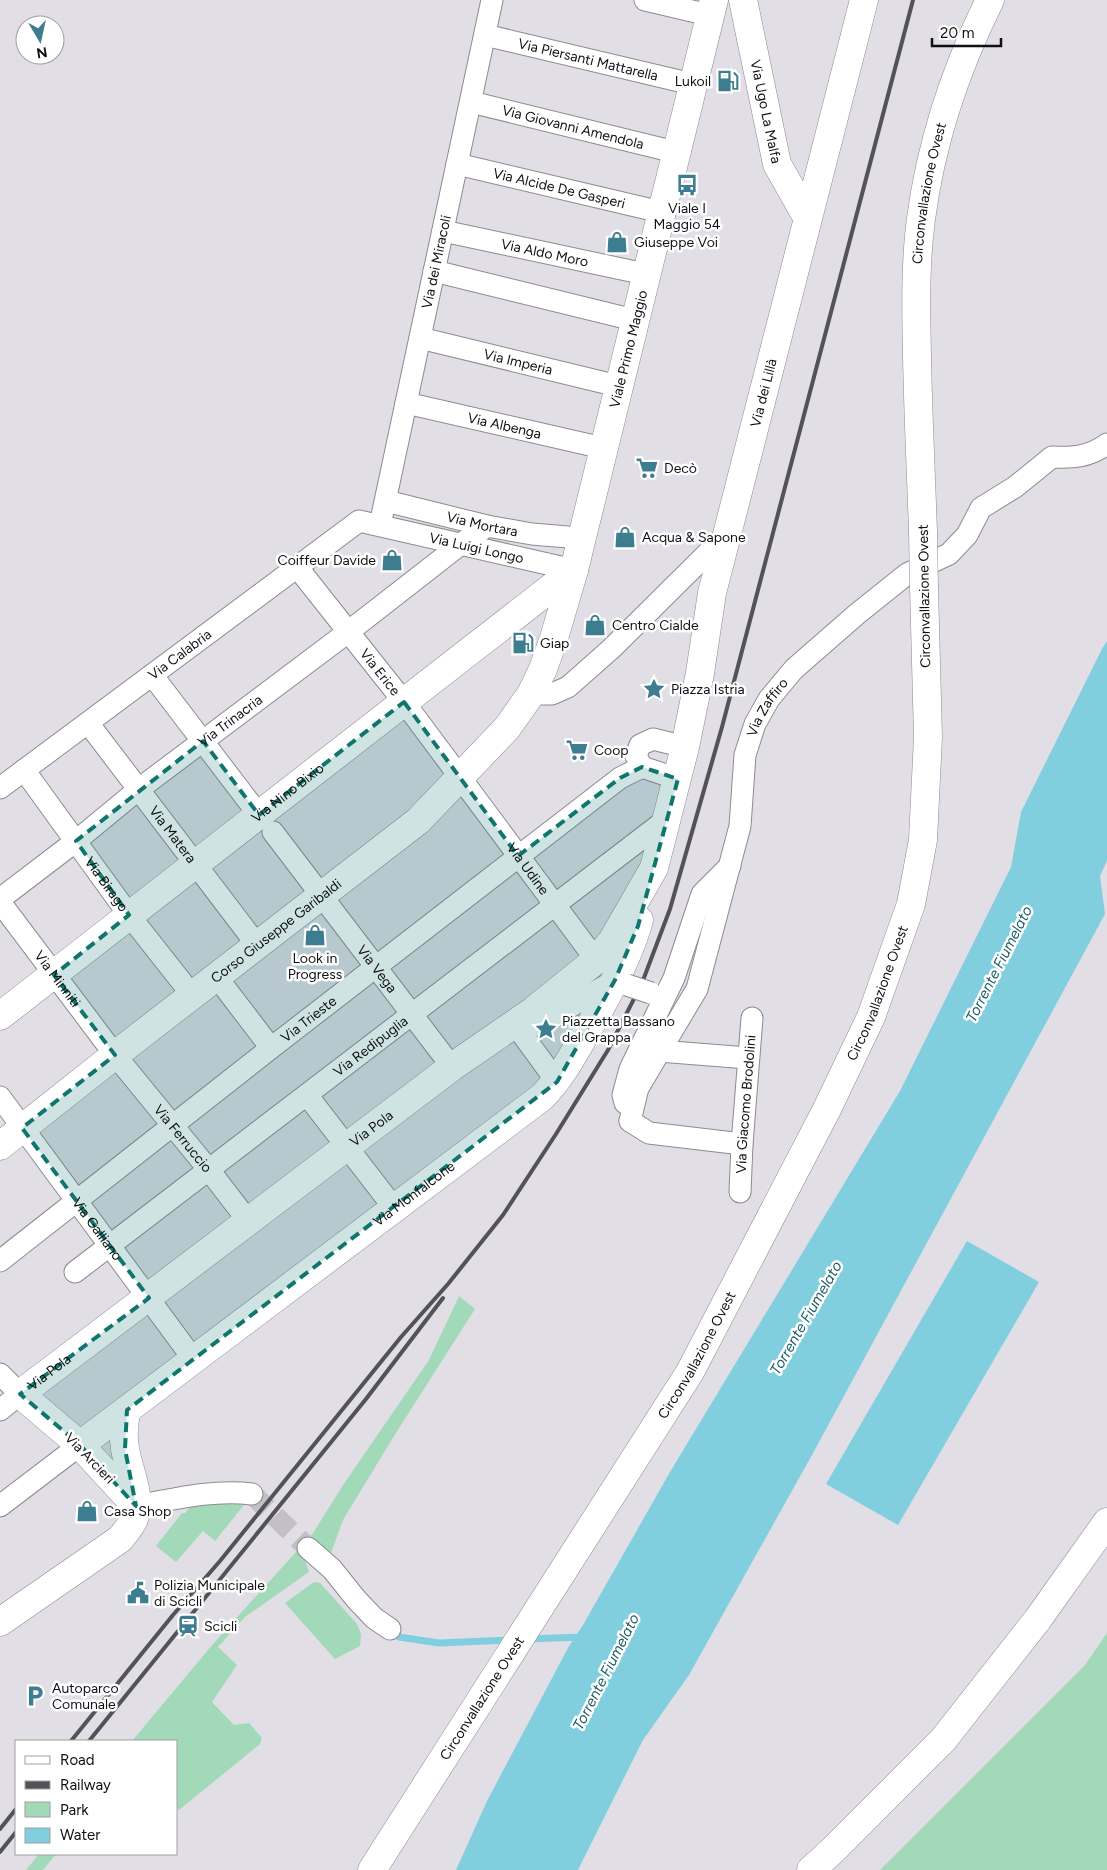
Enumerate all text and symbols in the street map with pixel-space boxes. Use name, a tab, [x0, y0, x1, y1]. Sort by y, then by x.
north arrow	[15, 15, 65, 65]
scale bar	[932, 15, 1001, 47]
text: 20 m	[940, 24, 974, 42]
street label: Via Piersanti Mattarella	[516, 35, 660, 85]
text: N	[35, 43, 49, 62]
street label: Via Ugo La Malfa	[747, 58, 785, 165]
fuel station icon: Lukoil	[715, 68, 741, 94]
place label: Lukoil	[675, 73, 711, 90]
street label: Via Giovanni Amendola	[500, 102, 646, 153]
street label: Circonvallazione Ovest	[909, 120, 950, 264]
street label: Via Alcide De Gasperi	[491, 165, 627, 212]
bus stop icon: Viale I Maggio 54	[674, 172, 700, 198]
place label: Viale I Maggio 54	[654, 200, 721, 233]
street label: Via dei Miracoli	[418, 214, 455, 310]
shop icon: Giuseppe Voi	[604, 229, 630, 255]
place label: Giuseppe Voi	[634, 234, 718, 251]
street label: Via Aldo Moro	[499, 236, 590, 271]
street label: Viale Primo Maggio	[606, 288, 651, 410]
street label: Via Imperia	[482, 346, 554, 379]
street label: Via dei Lillà	[747, 357, 781, 429]
street label: Via Albenga	[466, 409, 543, 443]
supermarket icon: Decò	[634, 455, 660, 481]
place label: Decò	[664, 460, 697, 477]
street label: Via Mortara	[445, 508, 519, 540]
shop icon: Acqua & Sapone	[612, 524, 638, 550]
street label: Circonvallazione Ovest	[915, 524, 934, 668]
street label: Via Luigi Longo	[428, 529, 525, 567]
place label: Acqua & Sapone	[642, 529, 746, 546]
shop icon: Coiffeur Davide	[379, 547, 405, 573]
place label: Coiffeur Davide	[278, 552, 376, 569]
shop icon: Centro Cialde	[582, 612, 608, 638]
place label: Centro Cialde	[612, 617, 699, 634]
street label: Via Calabria	[145, 626, 215, 684]
fuel station icon: Giap	[510, 630, 536, 656]
place label: Giap	[540, 635, 569, 652]
street label: Via Erice	[356, 645, 404, 699]
street label: Via Zaffiro	[744, 675, 792, 739]
place icon: Piazza Istria	[641, 676, 667, 702]
place label: Piazza Istria	[671, 681, 745, 698]
street label: Via Trinacria	[195, 691, 266, 751]
supermarket icon: Coop	[564, 737, 590, 763]
place label: Coop	[594, 742, 629, 759]
street label: Via Nino Bixio	[248, 760, 327, 826]
street label: Via Matera	[145, 803, 200, 867]
street label: Via Udine	[503, 840, 553, 899]
street label: Via Birago	[81, 854, 132, 915]
street label: Corso Giuseppe Garibaldi	[208, 875, 345, 987]
water label: Torrente Fiumelato	[962, 903, 1036, 1025]
shop icon: Look in Progress	[302, 922, 328, 948]
street label: Circonvallazione Ovest	[843, 923, 912, 1064]
street label: Via Vega	[353, 942, 400, 996]
street label: Via Minniti	[31, 948, 84, 1011]
place label: Look in Progress	[288, 950, 342, 983]
street label: Via Trieste	[278, 992, 340, 1046]
street label: Via Redipuglia	[330, 1012, 411, 1080]
place label: Piazzetta Bassano del Grappa	[562, 1013, 675, 1046]
place icon: Piazzetta Bassano del Grappa	[533, 1016, 559, 1042]
street label: Via Giacomo Brodolini	[733, 1034, 760, 1174]
street label: Via Ferruccio	[150, 1101, 215, 1176]
street label: Via Pola	[346, 1107, 397, 1150]
street label: Via Monfalcone	[370, 1157, 459, 1230]
street label: Via Galliano	[68, 1195, 126, 1264]
water label: Torrente Fiumelato	[766, 1258, 846, 1378]
street label: Circonvallazione Ovest	[654, 1288, 740, 1422]
street label: Via Pola	[24, 1351, 74, 1394]
street label: Via Arcieri	[61, 1429, 118, 1487]
shop icon: Casa Shop	[74, 1498, 100, 1524]
place label: Casa Shop	[104, 1503, 171, 1520]
place label: Polizia Municipale di Scicli	[154, 1577, 265, 1610]
public building icon: Polizia Municipale di Scicli	[125, 1580, 151, 1606]
water label: Torrente Fiumelato	[569, 1611, 643, 1733]
station icon: Scicli	[175, 1613, 201, 1639]
place label: Scicli	[204, 1618, 237, 1635]
street label: Circonvallazione Ovest	[436, 1633, 528, 1763]
place label: Autoparco Comunale	[52, 1680, 119, 1713]
parking icon: Autoparco Comunale	[22, 1683, 48, 1709]
legend	[15, 1740, 178, 1855]
text: Road	[60, 1751, 95, 1769]
text: Railway	[60, 1776, 111, 1794]
text: Park	[60, 1801, 89, 1819]
text: Water	[60, 1826, 100, 1844]

